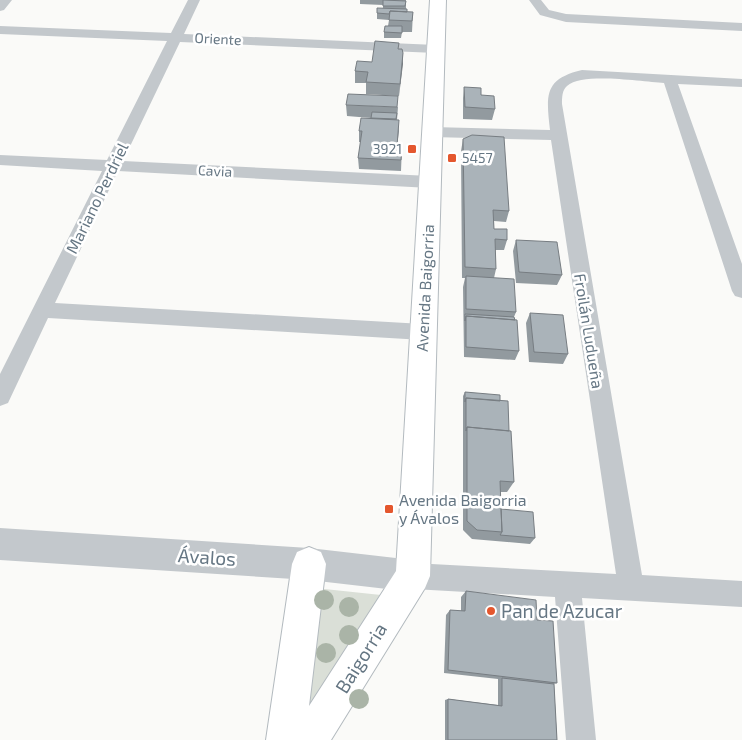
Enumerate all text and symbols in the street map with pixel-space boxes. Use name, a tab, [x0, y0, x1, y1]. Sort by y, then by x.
street label: Oriente	[194, 29, 242, 48]
street label: Mariano Perdriel	[61, 139, 132, 256]
place label: 3921	[373, 140, 402, 157]
marker: 3921	[406, 143, 418, 155]
place label: 5457	[462, 149, 493, 166]
marker: 5457	[446, 152, 458, 164]
street label: Cavia	[197, 161, 233, 180]
street label: Avenida Baigorria	[412, 224, 437, 352]
street label: Froilán Ludueña	[571, 272, 608, 390]
place label: Avenida Baigorria y Ávalos	[399, 490, 527, 527]
marker: Avenida Baigorria y Ávalos	[383, 503, 395, 515]
street label: Ávalos	[177, 543, 237, 570]
place label: Pan de Azucar	[501, 599, 623, 622]
marker: Pan de Azucar	[485, 605, 497, 617]
street label: Baigorria	[330, 618, 391, 697]

